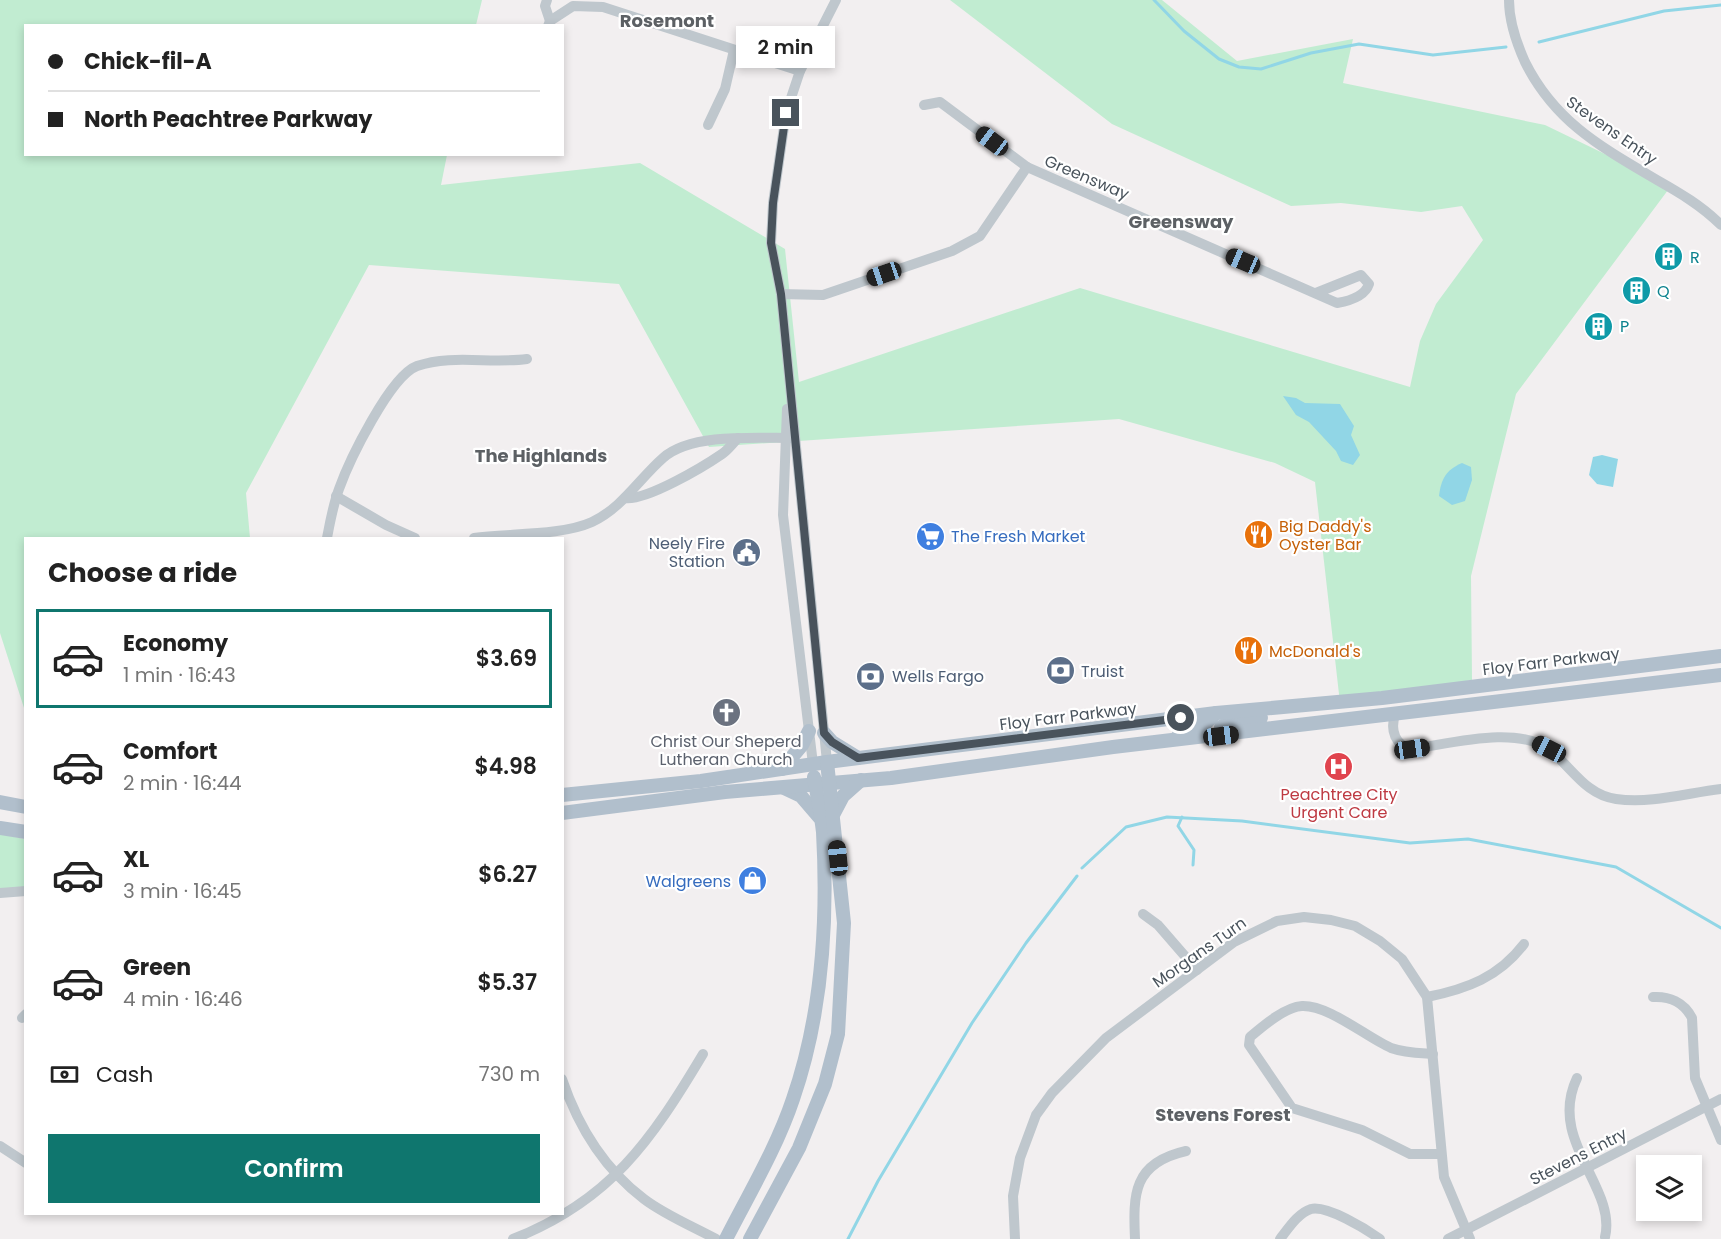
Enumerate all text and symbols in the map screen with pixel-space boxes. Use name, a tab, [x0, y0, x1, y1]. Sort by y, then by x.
district label: Rosemont	[620, 8, 714, 33]
callout: 2 min	[736, 26, 836, 68]
text: 2 min	[758, 33, 813, 61]
text: Chick-fil-A	[84, 46, 212, 77]
street label: Stevens Entry	[1562, 91, 1662, 170]
route end	[772, 99, 799, 126]
text: North Peachtree Parkway	[84, 104, 372, 135]
car	[972, 123, 1012, 159]
street label: Greensway	[1041, 149, 1133, 206]
district label: Greensway	[1129, 209, 1234, 234]
building icon: R	[1653, 241, 1685, 273]
car	[1223, 246, 1263, 276]
place label: R	[1690, 246, 1700, 269]
car	[864, 260, 904, 288]
building icon: Q	[1620, 275, 1652, 307]
place label: Q	[1657, 280, 1670, 303]
building icon: P	[1583, 310, 1615, 342]
place label: P	[1620, 315, 1629, 338]
district label: The Highlands	[475, 443, 607, 468]
place label: Big Daddy's Oyster Bar	[1279, 515, 1372, 556]
restaurant icon: Big Daddy's Oyster Bar	[1242, 519, 1274, 551]
supermarket icon: The Fresh Market	[914, 520, 946, 552]
place label: The Fresh Market	[951, 525, 1086, 548]
place label: Neely Fire Station	[649, 532, 725, 573]
public building icon: Neely Fire Station	[730, 536, 762, 568]
text: Choose a ride	[48, 554, 237, 591]
text: Economy	[123, 628, 228, 659]
icon: car	[51, 632, 105, 686]
restaurant icon: McDonald's	[1232, 635, 1264, 667]
place label: McDonald's	[1269, 640, 1361, 663]
street label: Floy Farr Parkway	[1481, 642, 1621, 681]
text: $3.69	[476, 643, 537, 674]
bank icon: Truist	[1044, 655, 1076, 687]
bank icon: Wells Fargo	[855, 660, 887, 692]
place label: Truist	[1081, 660, 1124, 683]
text: 1 min · 16:43	[123, 661, 236, 689]
place label: Wells Fargo	[892, 665, 984, 688]
church icon: Christ Our Sheperd Lutheran Church	[710, 697, 742, 729]
street label: Floy Farr Parkway	[998, 697, 1138, 736]
route start	[1167, 704, 1194, 731]
car	[1202, 725, 1240, 747]
place label: Christ Our Sheperd Lutheran Church	[650, 730, 802, 771]
car	[1529, 733, 1569, 765]
text: Comfort	[123, 736, 217, 767]
car	[1393, 738, 1431, 760]
icon: car	[51, 740, 105, 794]
hospital icon: Peachtree City Urgent Care	[1323, 750, 1355, 782]
text: $4.98	[474, 751, 537, 782]
text: 2 min · 16:44	[123, 769, 242, 797]
place label: Peachtree City Urgent Care	[1281, 783, 1397, 824]
car	[827, 839, 849, 877]
text: XL	[123, 844, 149, 875]
icon: car	[51, 848, 105, 902]
text: $6.27	[478, 859, 537, 890]
shop icon: Walgreens	[736, 865, 768, 897]
place label: Walgreens	[645, 870, 731, 893]
text: 3 min · 16:45	[123, 877, 242, 905]
street label: Morgans Turn	[1148, 912, 1251, 993]
text: Green	[123, 952, 191, 983]
icon: car	[51, 956, 105, 1010]
text: $5.37	[477, 967, 537, 998]
text: 4 min · 16:46	[123, 985, 243, 1013]
icon: cash	[48, 1058, 81, 1091]
text: Cash	[96, 1059, 153, 1090]
text: 730 m	[479, 1060, 540, 1088]
district label: Stevens Forest	[1155, 1102, 1291, 1127]
street label: Stevens Entry	[1526, 1122, 1631, 1191]
button: Confirm	[48, 1134, 540, 1203]
map controls	[1636, 1155, 1702, 1221]
button: layers	[1636, 1155, 1702, 1221]

